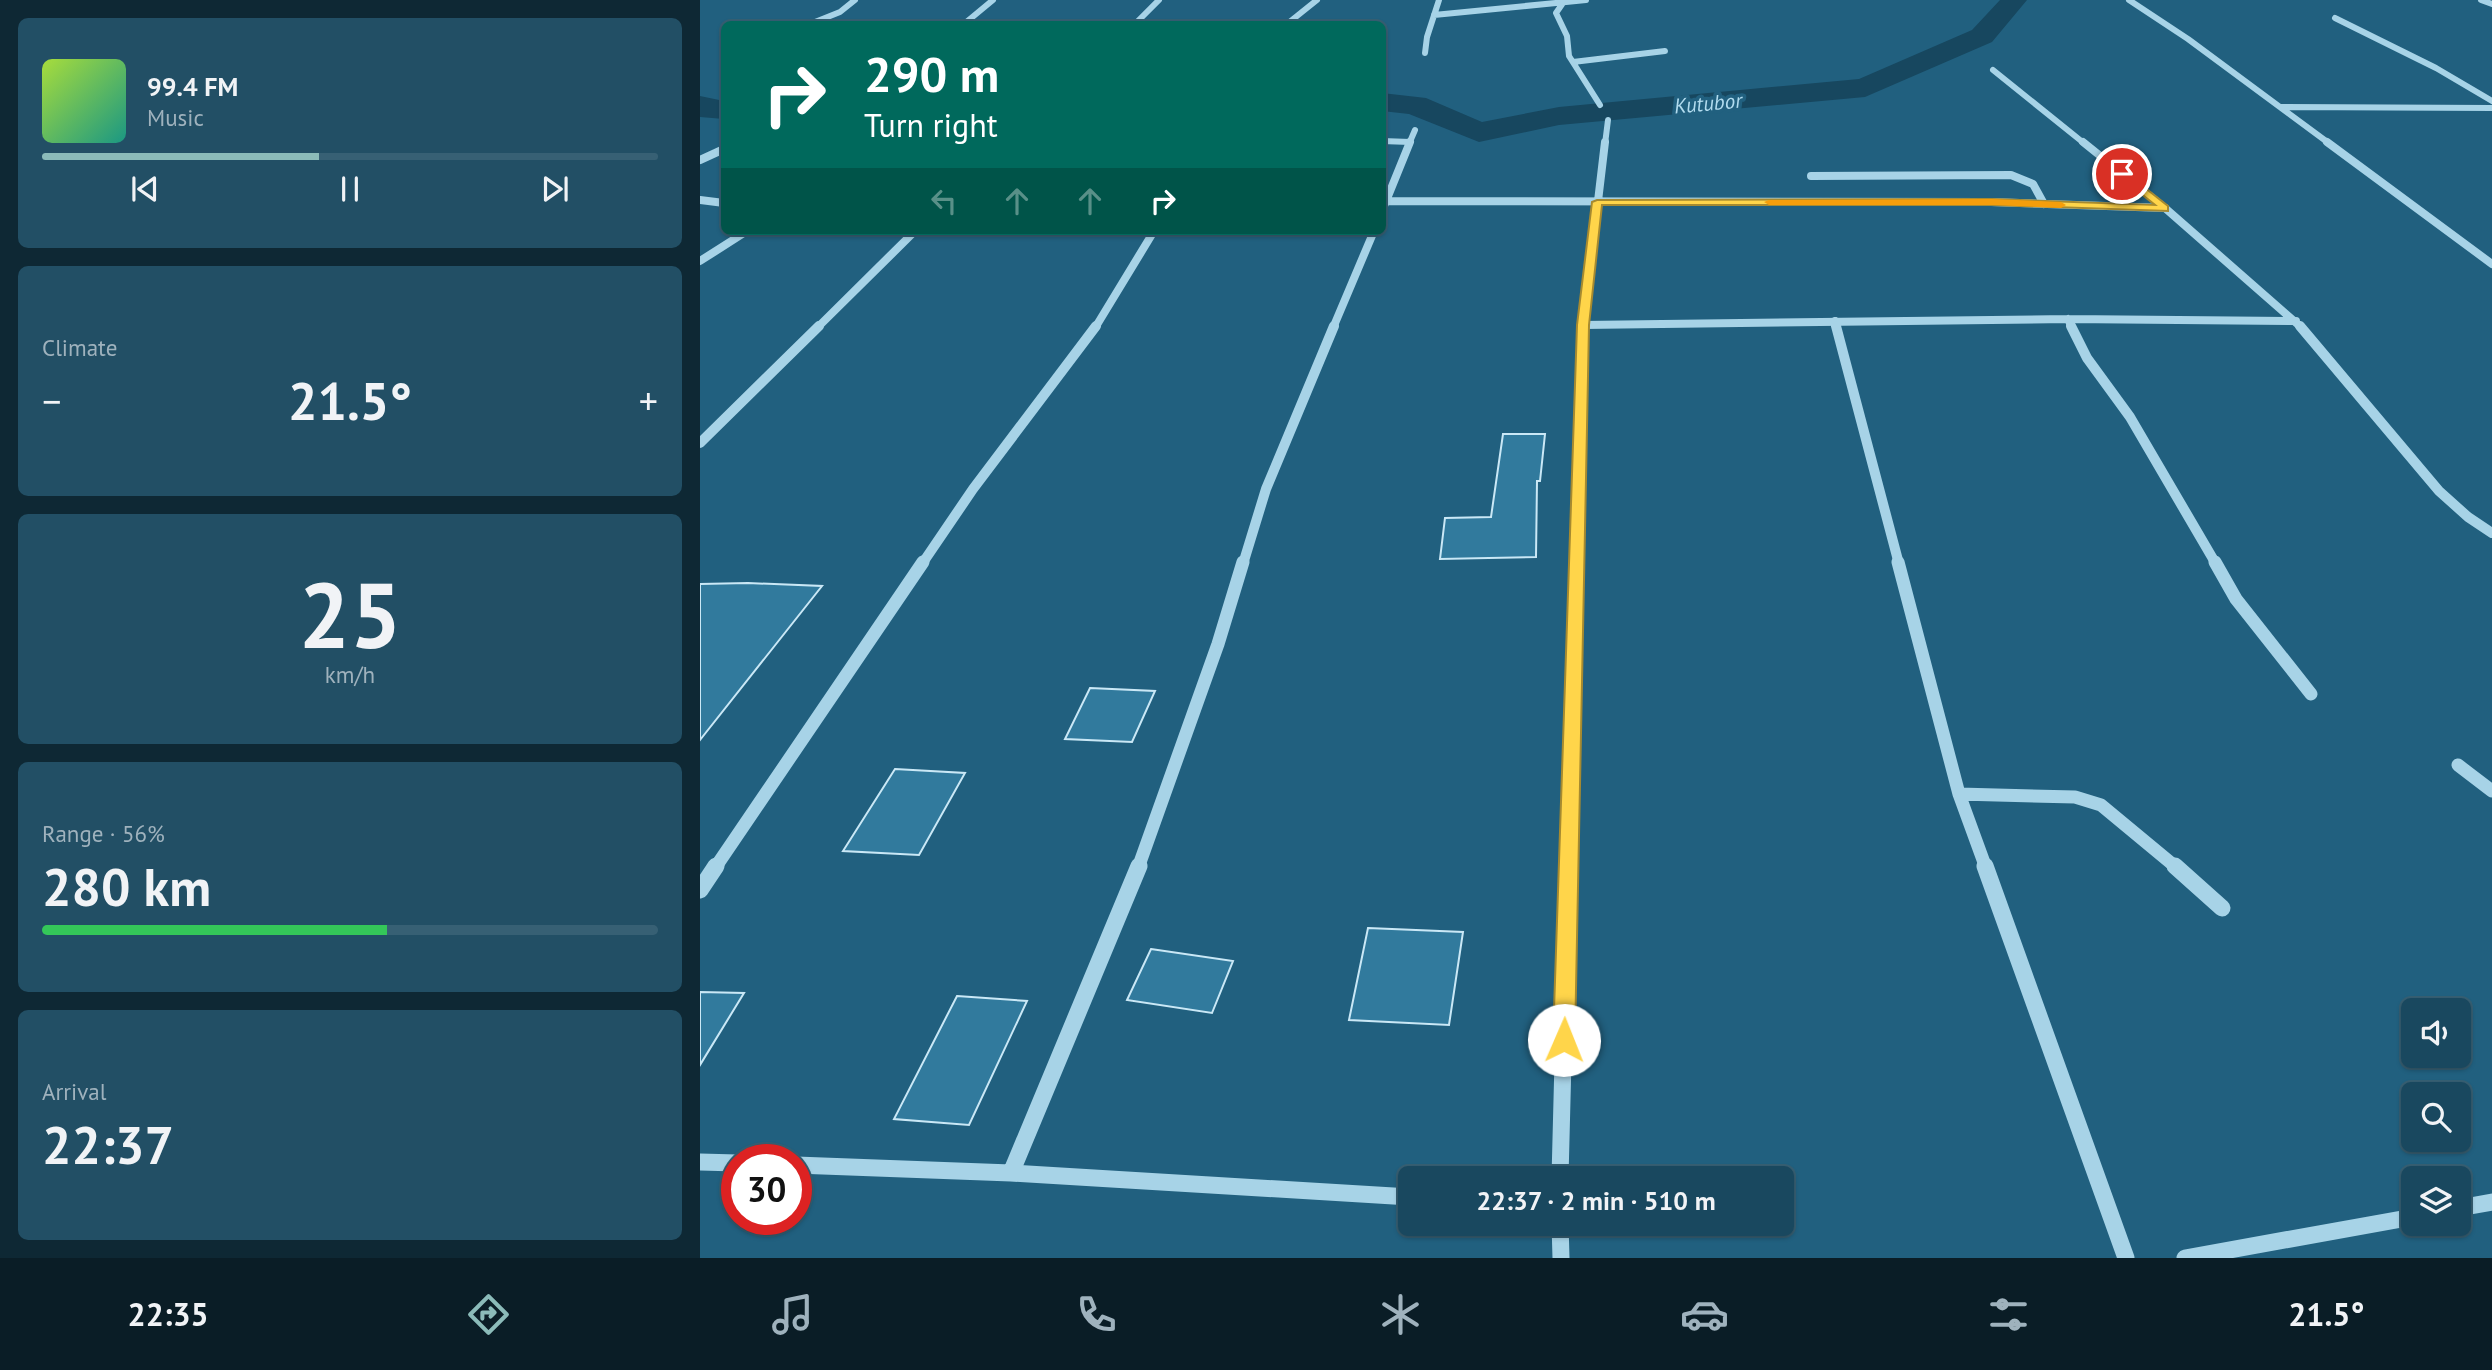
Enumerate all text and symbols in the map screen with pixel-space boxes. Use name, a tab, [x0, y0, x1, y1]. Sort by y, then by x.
text: 290 m	[864, 42, 999, 106]
icon: right	[749, 49, 840, 140]
text: 99.4 FM	[147, 70, 238, 103]
water label: Kutubor	[1673, 86, 1745, 119]
text: Music	[147, 103, 204, 132]
text: Turn right	[864, 104, 998, 146]
pin	[2092, 144, 2152, 204]
icon: arrive	[2103, 155, 2141, 193]
icon: previous	[126, 170, 164, 208]
icon: pause	[331, 170, 369, 208]
icon: next	[536, 170, 574, 208]
icon: left	[925, 182, 963, 220]
icon: ahead	[998, 182, 1036, 220]
icon: ahead	[1071, 182, 1109, 220]
icon: right	[1144, 182, 1182, 220]
text: Climate	[42, 333, 117, 362]
text: 21.5°	[288, 367, 412, 434]
text: −	[42, 376, 61, 425]
text: +	[639, 376, 658, 425]
text: 25	[298, 555, 402, 673]
text: km/h	[325, 660, 375, 689]
text: Range · 56%	[42, 819, 165, 848]
text: 280 km	[42, 853, 211, 920]
map controls	[2401, 998, 2471, 1236]
button: sound	[2401, 998, 2471, 1068]
position arrow	[1527, 1003, 1601, 1077]
text: Arrival	[42, 1077, 106, 1106]
button: search	[2401, 1082, 2471, 1152]
text: 22:37	[42, 1111, 174, 1178]
speed limit sign: 30	[721, 1144, 812, 1235]
button: layers	[2401, 1166, 2471, 1236]
text: 22:37 · 2 min · 510 m	[1476, 1184, 1716, 1217]
icon: directions	[464, 1290, 513, 1339]
icon: music	[768, 1290, 817, 1339]
icon: phone	[1072, 1290, 1121, 1339]
icon: climate	[1376, 1290, 1425, 1339]
icon: car	[1680, 1290, 1729, 1339]
icon: filters	[1984, 1290, 2033, 1339]
text: 22:35	[128, 1293, 209, 1335]
text: 21.5°	[2288, 1293, 2364, 1335]

